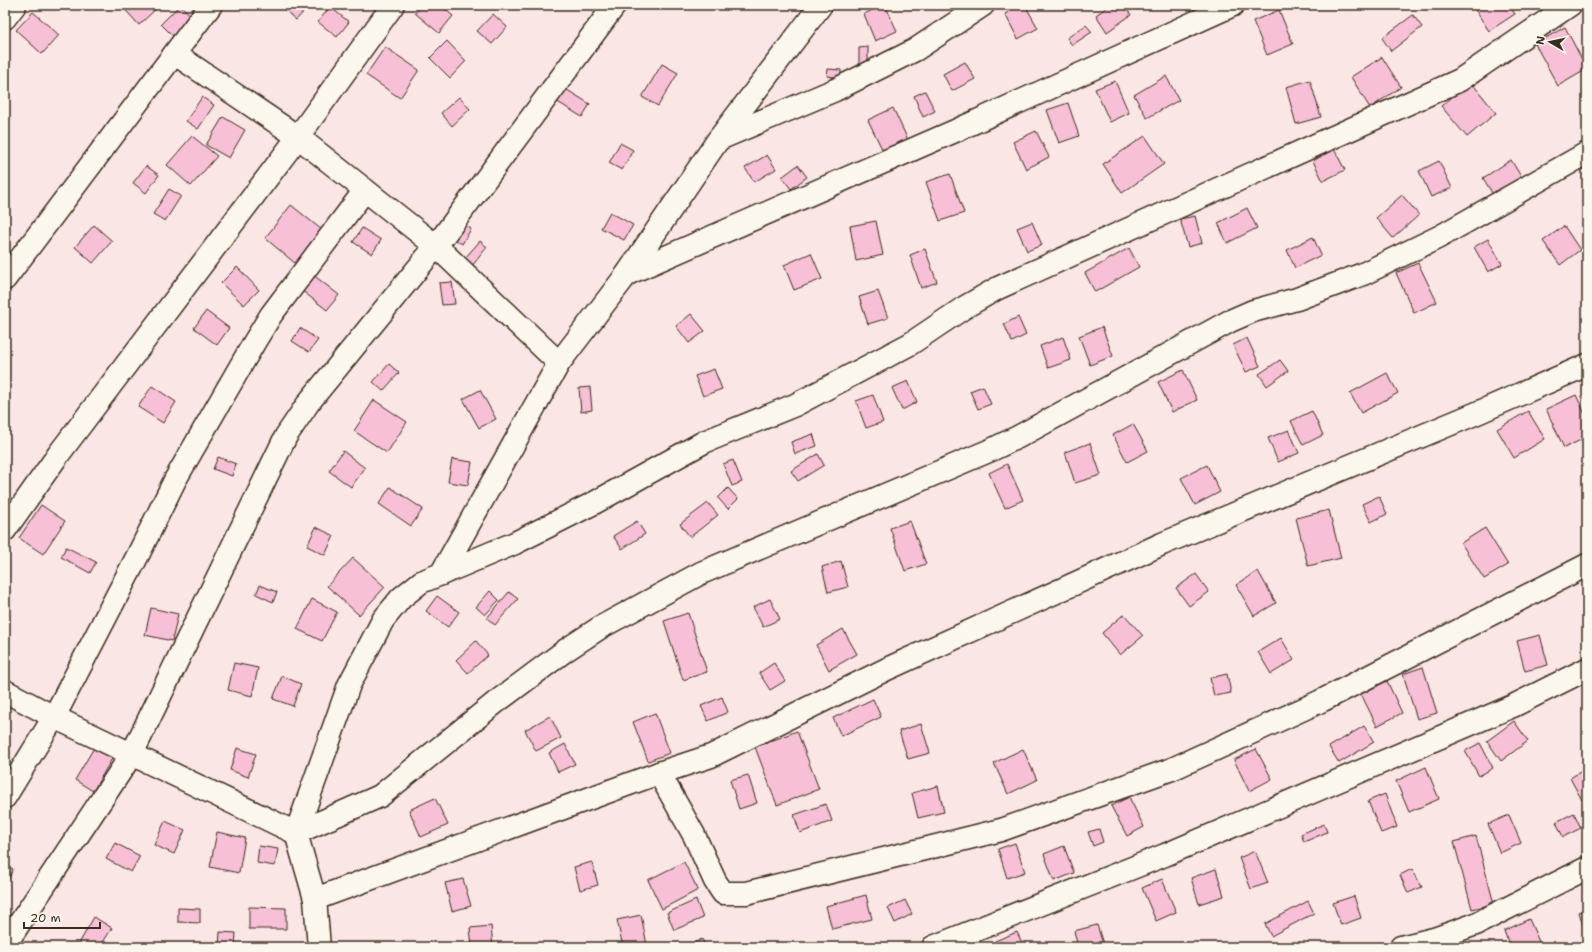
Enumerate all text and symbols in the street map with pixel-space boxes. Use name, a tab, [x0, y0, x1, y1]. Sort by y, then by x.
north arrow	[1530, 22, 1570, 62]
text: N	[1533, 35, 1549, 46]
scale bar	[24, 904, 100, 930]
text: 20 m	[30, 910, 61, 926]

